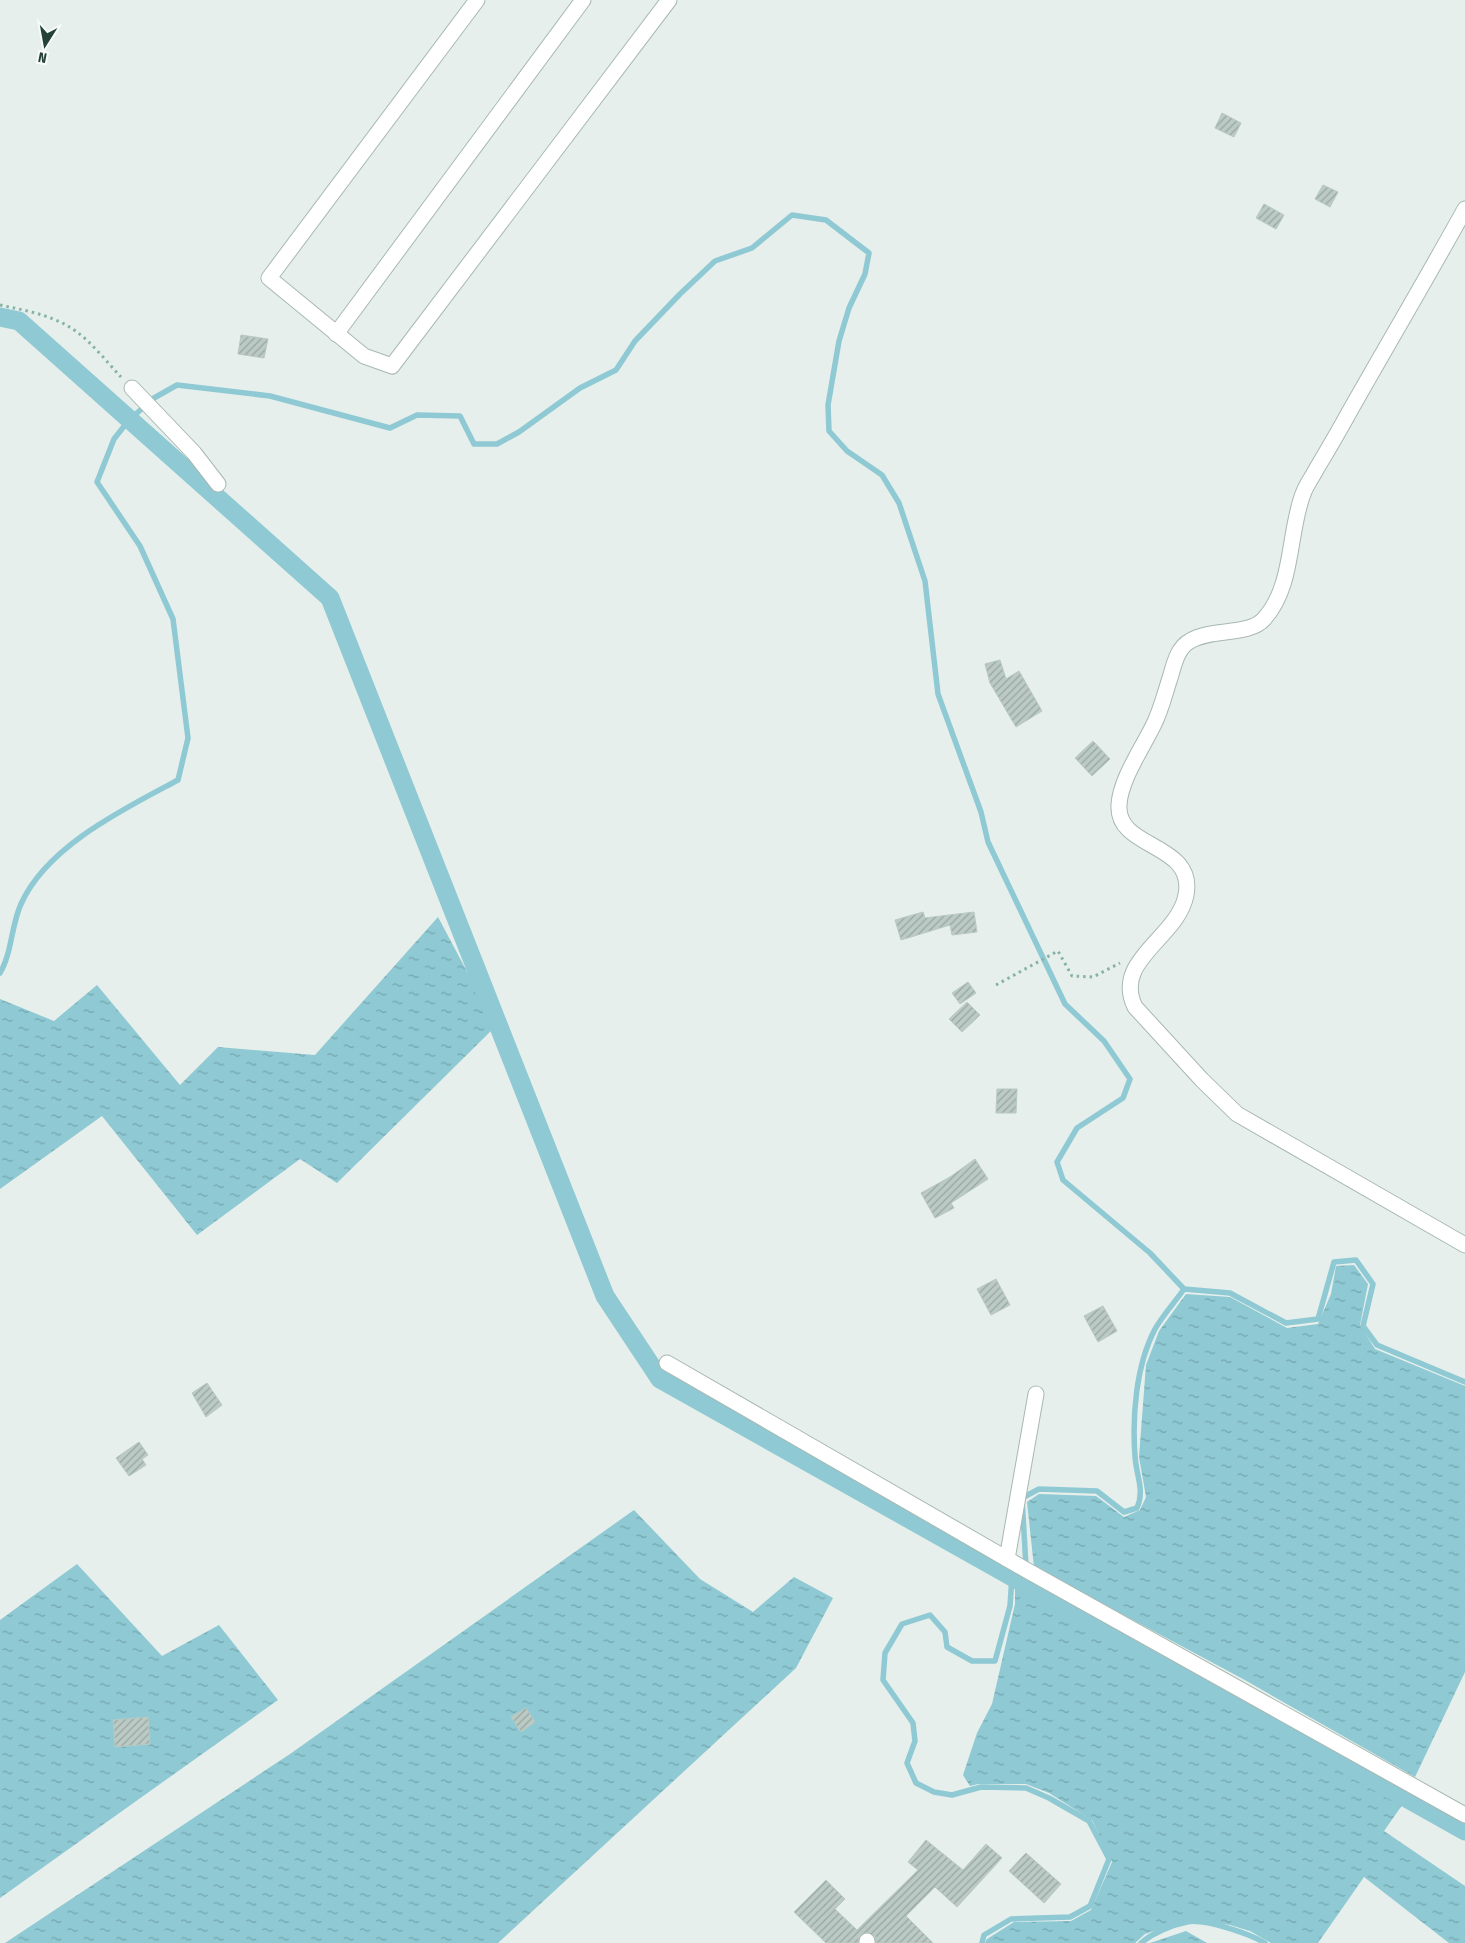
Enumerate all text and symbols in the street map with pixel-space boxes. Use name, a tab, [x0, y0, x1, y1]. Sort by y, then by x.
north arrow	[20, 20, 70, 70]
text: N	[37, 48, 48, 66]

